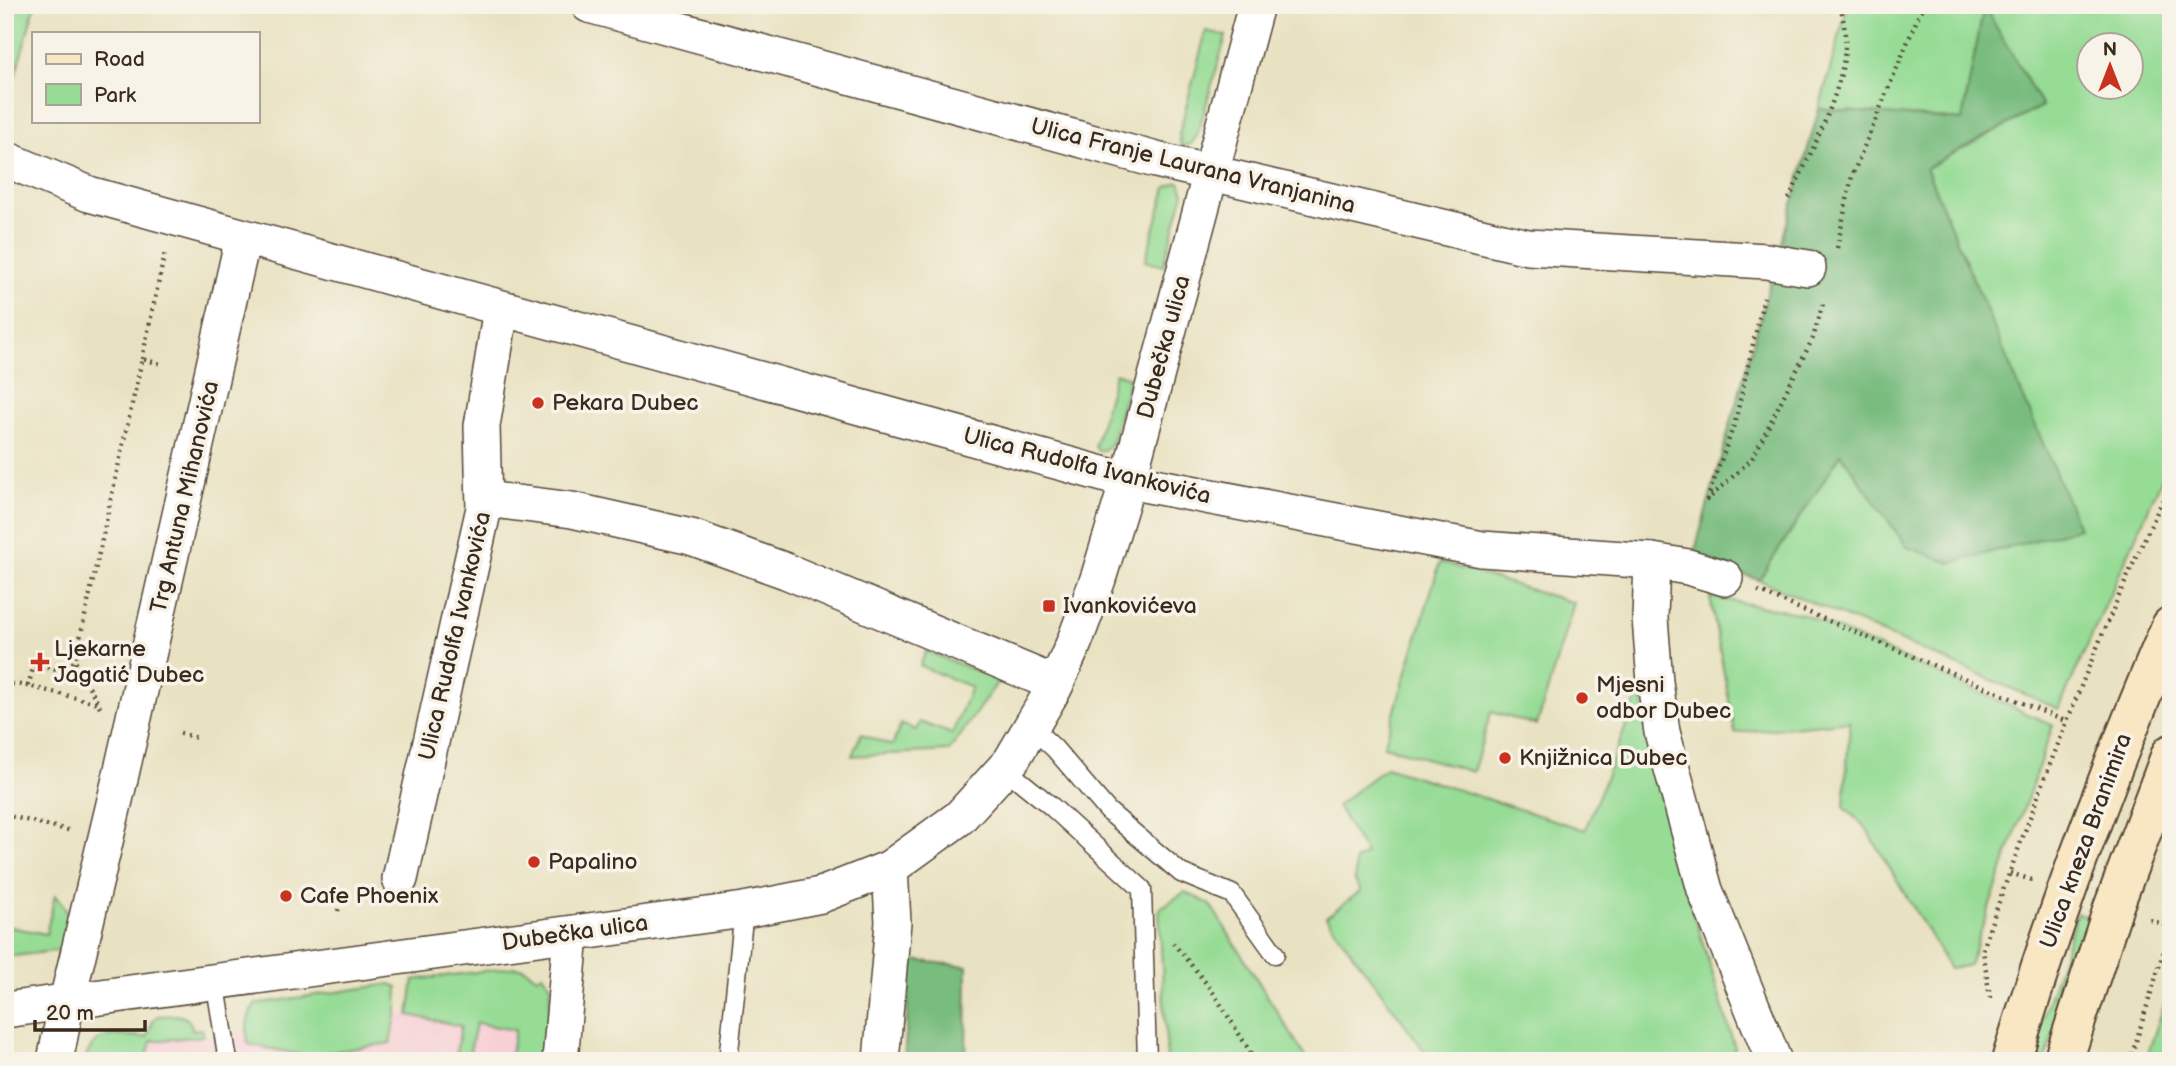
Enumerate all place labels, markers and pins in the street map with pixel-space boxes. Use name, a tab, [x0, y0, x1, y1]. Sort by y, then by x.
place label: Pekara Dubec	[552, 389, 699, 417]
marker: Pekara Dubec	[530, 395, 546, 411]
place label: Ivankovićeva	[1063, 592, 1197, 620]
marker: Ivankovićeva	[1041, 598, 1057, 614]
place label: Ljekarne Jagatić Dubec	[54, 635, 204, 689]
marker: Ljekarne Jagatić Dubec	[32, 654, 48, 670]
place label: Mjesni odbor Dubec	[1596, 671, 1731, 725]
marker: Mjesni odbor Dubec	[1574, 690, 1590, 706]
place label: Knjižnica Dubec	[1519, 744, 1687, 772]
marker: Knjižnica Dubec	[1497, 750, 1513, 766]
place label: Papalino	[548, 848, 637, 876]
marker: Papalino	[526, 854, 542, 870]
place label: Cafe Phoenix	[300, 882, 439, 910]
marker: Cafe Phoenix	[278, 888, 294, 904]

